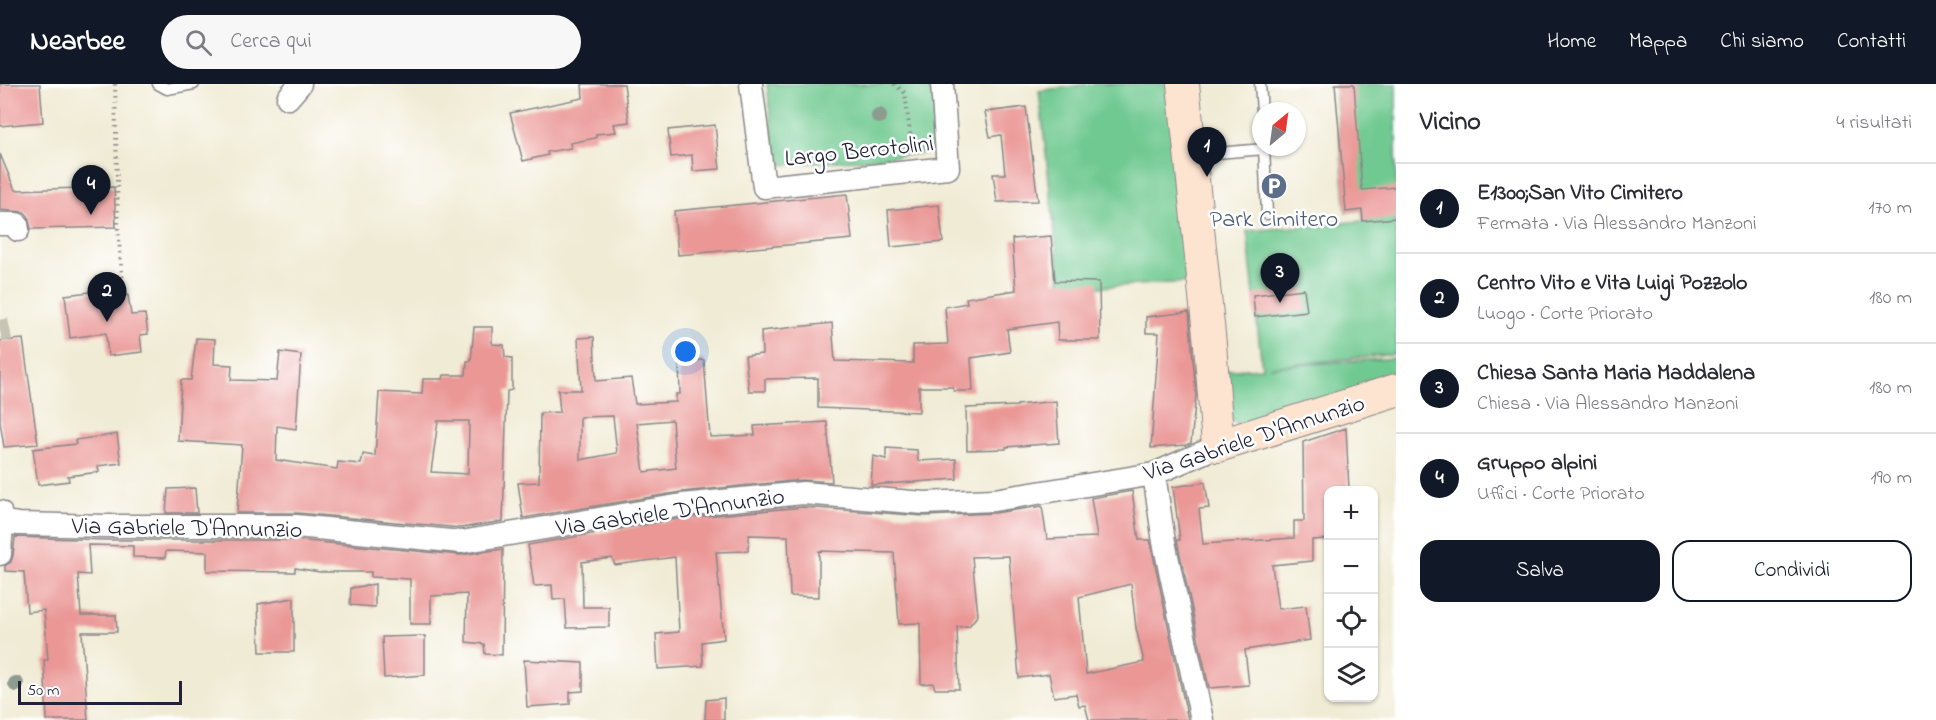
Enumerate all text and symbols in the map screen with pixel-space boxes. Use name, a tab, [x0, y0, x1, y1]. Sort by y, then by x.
search box	[161, 15, 581, 69]
text: Nearbee	[30, 22, 125, 63]
icon: search	[182, 26, 215, 59]
text: Cerca qui	[230, 26, 312, 58]
text: Home	[1547, 27, 1596, 57]
text: Mappa	[1629, 27, 1687, 57]
text: Chi siamo	[1720, 27, 1804, 57]
text: Contatti	[1837, 27, 1906, 57]
north arrow	[1252, 102, 1306, 156]
text: Vicino	[1420, 104, 1481, 142]
text: 4 risultati	[1836, 109, 1912, 138]
street label: Largo Berotolini	[783, 127, 936, 178]
pin: 1	[1188, 128, 1226, 177]
pin: 4	[72, 166, 110, 215]
parking icon: Park Cimitero	[1259, 171, 1289, 201]
text: E1300;San Vito Cimitero	[1477, 178, 1683, 210]
text: 1	[1436, 194, 1443, 223]
text: 170 m	[1868, 194, 1912, 223]
place label: Park Cimitero	[1210, 203, 1338, 238]
text: Fermata · Via Alessandro Manzoni	[1477, 210, 1757, 239]
pin: 3	[1260, 254, 1300, 303]
text: Centro Vito e Vita Luigi Pozzolo	[1477, 268, 1747, 300]
pin: 2	[88, 272, 126, 322]
text: 2	[1435, 284, 1444, 313]
text: 180 m	[1869, 284, 1912, 313]
text: Luogo · Corte Priorato	[1477, 300, 1653, 329]
your location	[671, 337, 700, 366]
text: Chiesa Santa Maria Maddalena	[1477, 358, 1755, 390]
text: 3	[1435, 374, 1444, 403]
text: 180 m	[1869, 374, 1912, 403]
street label: Via Gabriele D'Annunzio	[1139, 387, 1370, 492]
text: Chiesa · Via Alessandro Manzoni	[1477, 390, 1739, 419]
text: Gruppo alpini	[1477, 448, 1597, 480]
text: 4	[1435, 464, 1444, 493]
text: 190 m	[1870, 464, 1912, 493]
street label: Via Gabriele D'Annunzio	[553, 480, 787, 547]
text: Uffici · Corte Priorato	[1477, 480, 1645, 509]
map controls	[1324, 486, 1378, 702]
button: +	[1324, 486, 1378, 540]
street label: Via Gabriele D'Annunzio	[70, 510, 303, 549]
button: −	[1324, 540, 1378, 594]
button: Salva	[1420, 540, 1660, 602]
button: Condividi	[1672, 540, 1912, 602]
button: locate	[1324, 594, 1378, 648]
button: layers	[1324, 648, 1378, 702]
scale bar	[18, 678, 182, 706]
text: 50 m	[27, 679, 59, 703]

